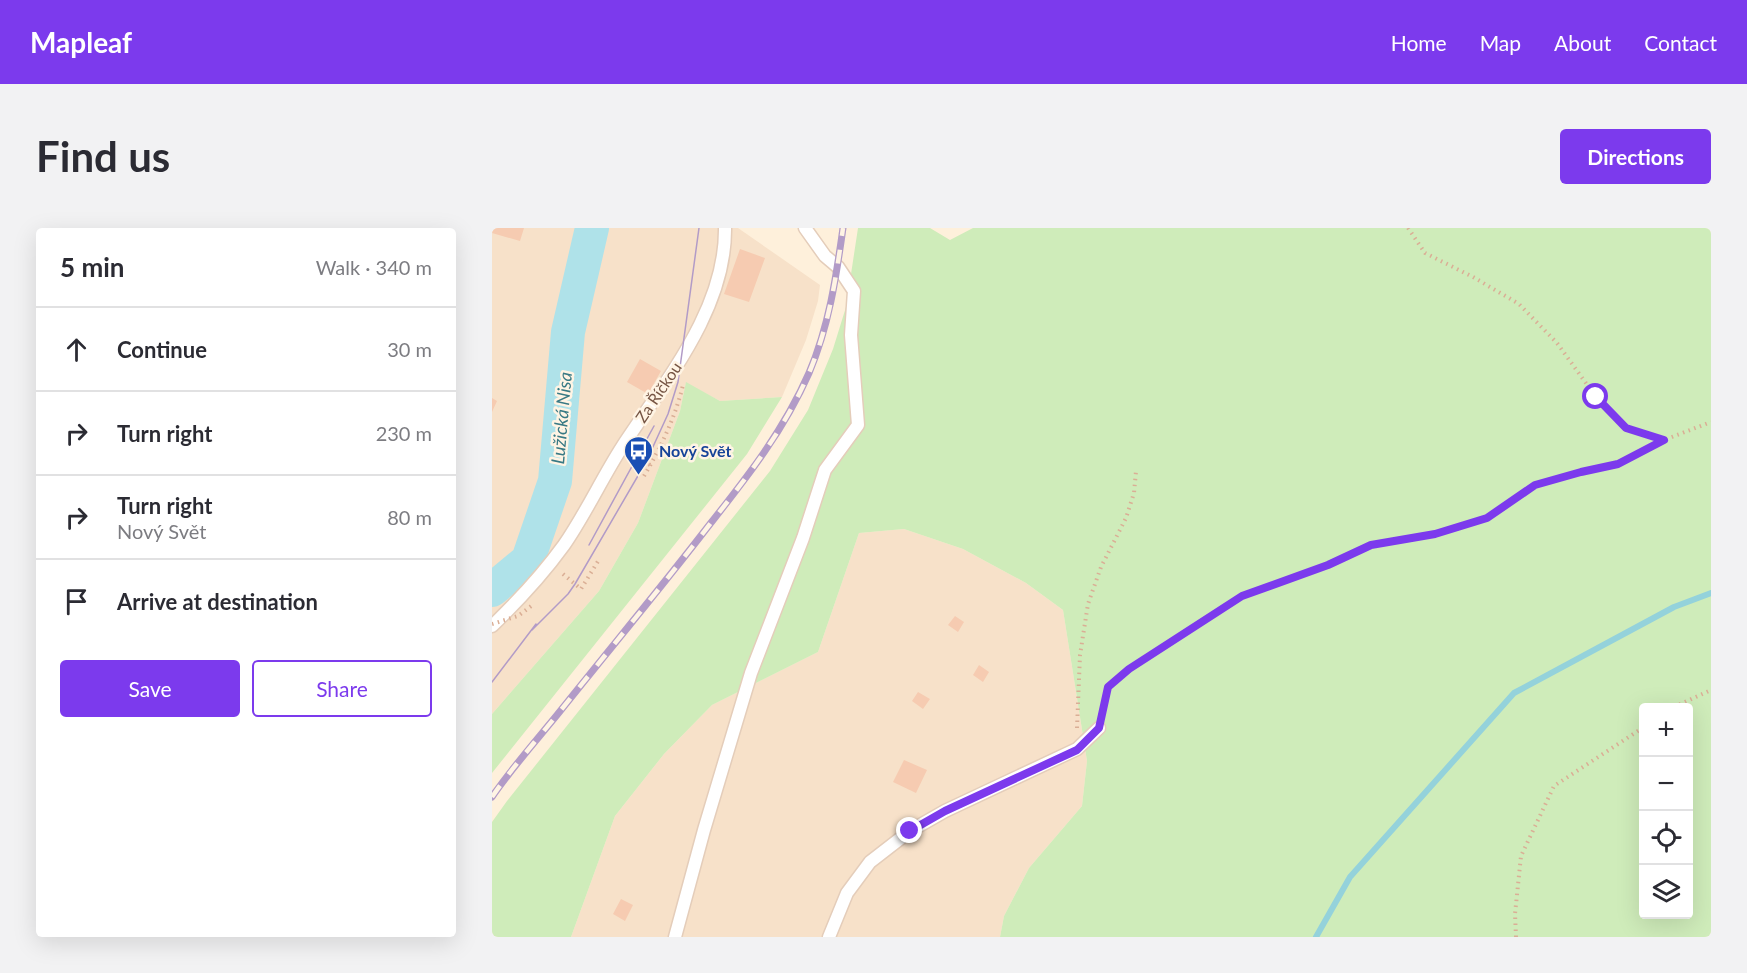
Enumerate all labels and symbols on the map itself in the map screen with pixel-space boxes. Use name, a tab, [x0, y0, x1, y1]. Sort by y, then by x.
street label: Za Říčkou	[631, 358, 685, 426]
water label: Lužická Nisa	[546, 371, 576, 465]
route start	[1582, 383, 1608, 409]
bus stop icon: Nový Svět	[622, 434, 654, 476]
place label: Nový Svět	[659, 441, 731, 460]
route end	[896, 817, 922, 843]

